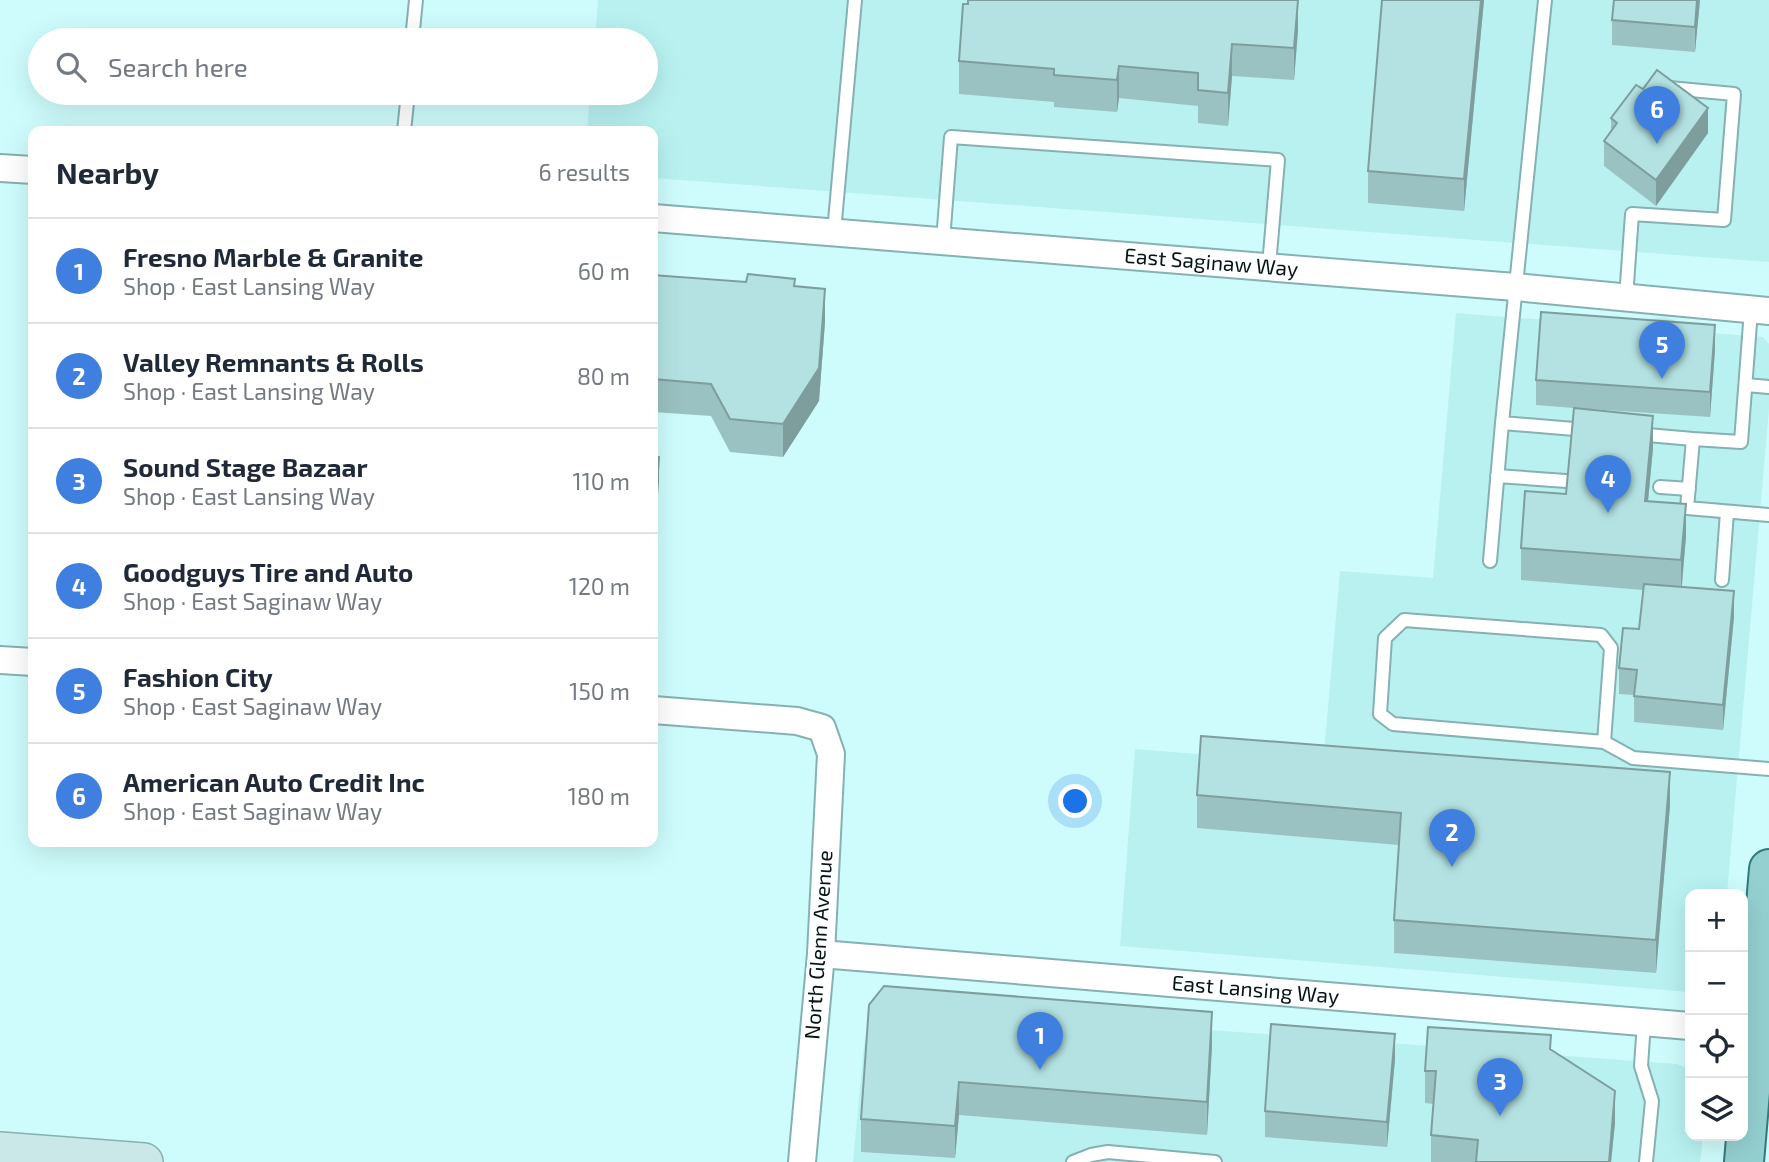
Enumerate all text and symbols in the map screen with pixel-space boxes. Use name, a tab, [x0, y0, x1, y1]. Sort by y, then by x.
search box	[28, 28, 658, 105]
icon: search	[52, 48, 90, 86]
text: Search here	[108, 51, 248, 82]
pin: 6	[1634, 86, 1680, 144]
text: Nearby	[56, 154, 159, 190]
text: 6 results	[539, 158, 630, 186]
text: Fresno Marble & Granite	[123, 241, 423, 272]
street label: East Saginaw Way	[1123, 242, 1299, 281]
text: 1	[74, 257, 84, 285]
text: 60 m	[578, 257, 630, 285]
text: Shop · East Lansing Way	[123, 272, 375, 300]
pin: 5	[1639, 321, 1685, 379]
text: Valley Remnants & Rolls	[123, 346, 424, 377]
text: 2	[72, 362, 86, 390]
text: 80 m	[577, 362, 630, 390]
text: Shop · East Lansing Way	[123, 377, 375, 405]
text: Sound Stage Bazaar	[123, 451, 368, 482]
pin: 4	[1585, 455, 1631, 513]
text: 3	[72, 467, 86, 495]
text: 110 m	[573, 467, 630, 495]
text: Shop · East Lansing Way	[123, 482, 375, 510]
text: Goodguys Tire and Auto	[123, 556, 413, 587]
text: 4	[72, 572, 86, 600]
text: 120 m	[569, 572, 630, 600]
text: Shop · East Saginaw Way	[123, 587, 382, 615]
text: Fashion City	[123, 661, 273, 692]
text: 5	[73, 677, 85, 705]
text: 150 m	[569, 677, 630, 705]
text: Shop · East Saginaw Way	[123, 692, 382, 720]
text: American Auto Credit Inc	[123, 766, 425, 797]
text: 6	[72, 782, 86, 810]
text: 180 m	[568, 782, 630, 810]
your location	[1058, 784, 1092, 818]
text: Shop · East Saginaw Way	[123, 797, 382, 825]
pin: 2	[1429, 809, 1475, 867]
street label: North Glenn Avenue	[798, 849, 837, 1040]
map controls	[1685, 889, 1748, 1141]
button: +	[1685, 889, 1748, 952]
button: −	[1685, 952, 1748, 1015]
street label: East Lansing Way	[1171, 969, 1340, 1008]
pin: 1	[1017, 1012, 1063, 1070]
button: locate	[1685, 1015, 1748, 1078]
pin: 3	[1477, 1058, 1523, 1116]
button: layers	[1685, 1078, 1748, 1141]

